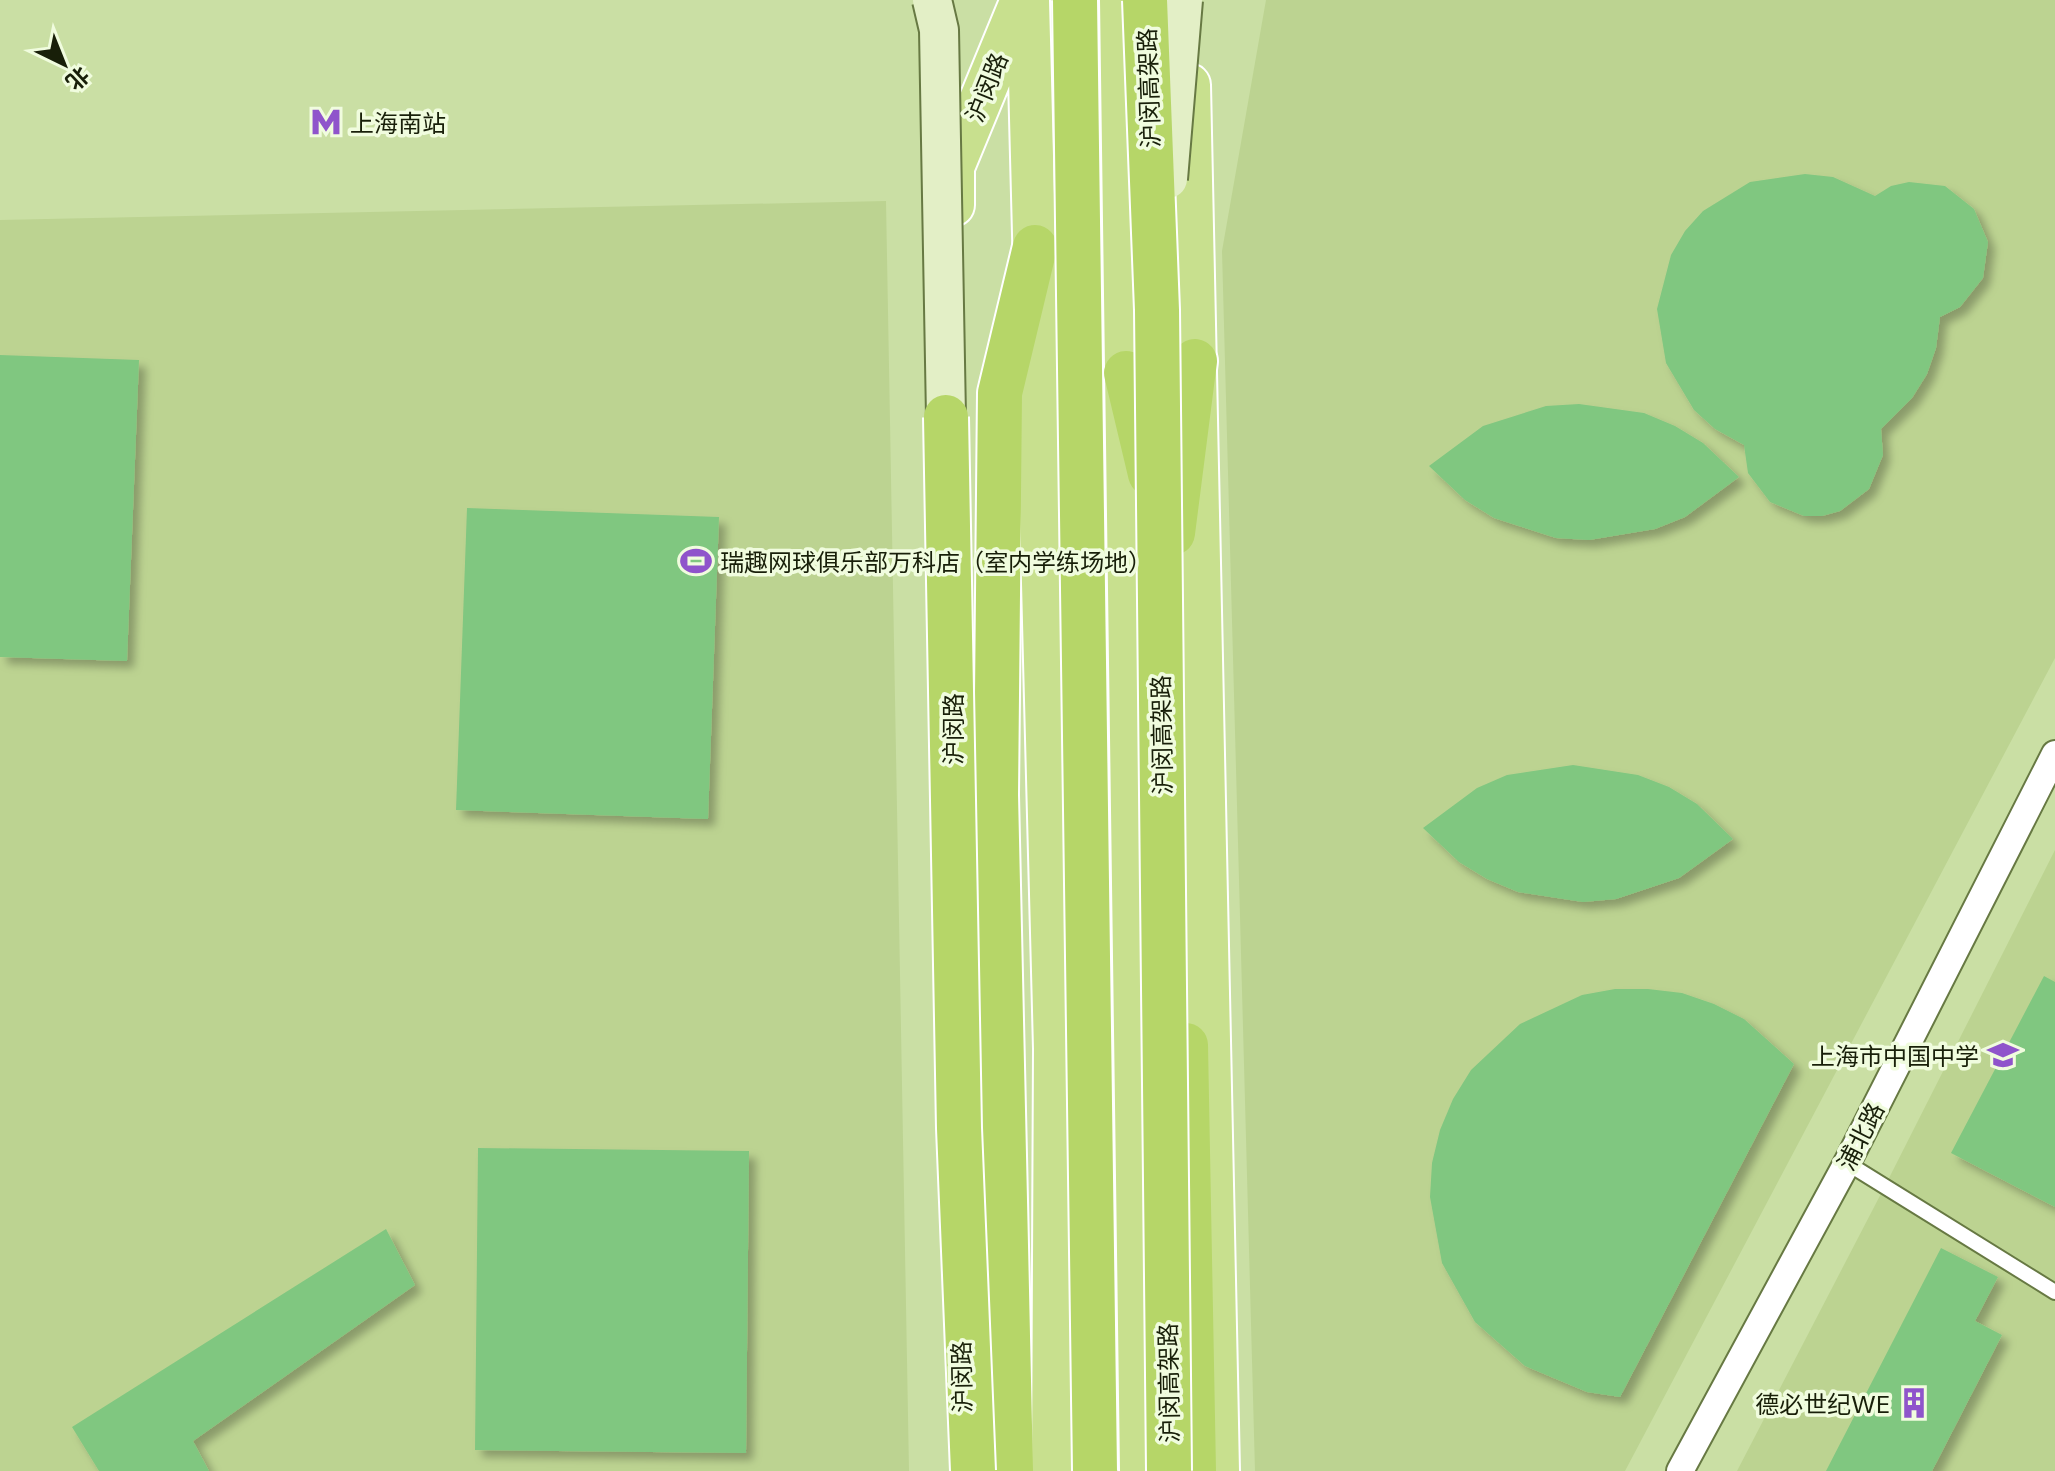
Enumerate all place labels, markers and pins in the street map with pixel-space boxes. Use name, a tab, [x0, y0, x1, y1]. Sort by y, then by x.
metro station icon: 上海南站	[309, 105, 343, 139]
place label: 上海南站	[350, 108, 446, 137]
sports icon: 瑞趣网球俱乐部万科店（室内学练场地）	[679, 544, 713, 578]
place label: 瑞趣网球俱乐部万科店（室内学练场地）	[720, 547, 1152, 576]
school or university icon: 上海市中国中学	[1986, 1038, 2020, 1072]
place label: 上海市中国中学	[1811, 1041, 1979, 1070]
building icon: 德必世纪WE	[1897, 1386, 1931, 1420]
place label: 德必世纪WE	[1755, 1389, 1890, 1418]

